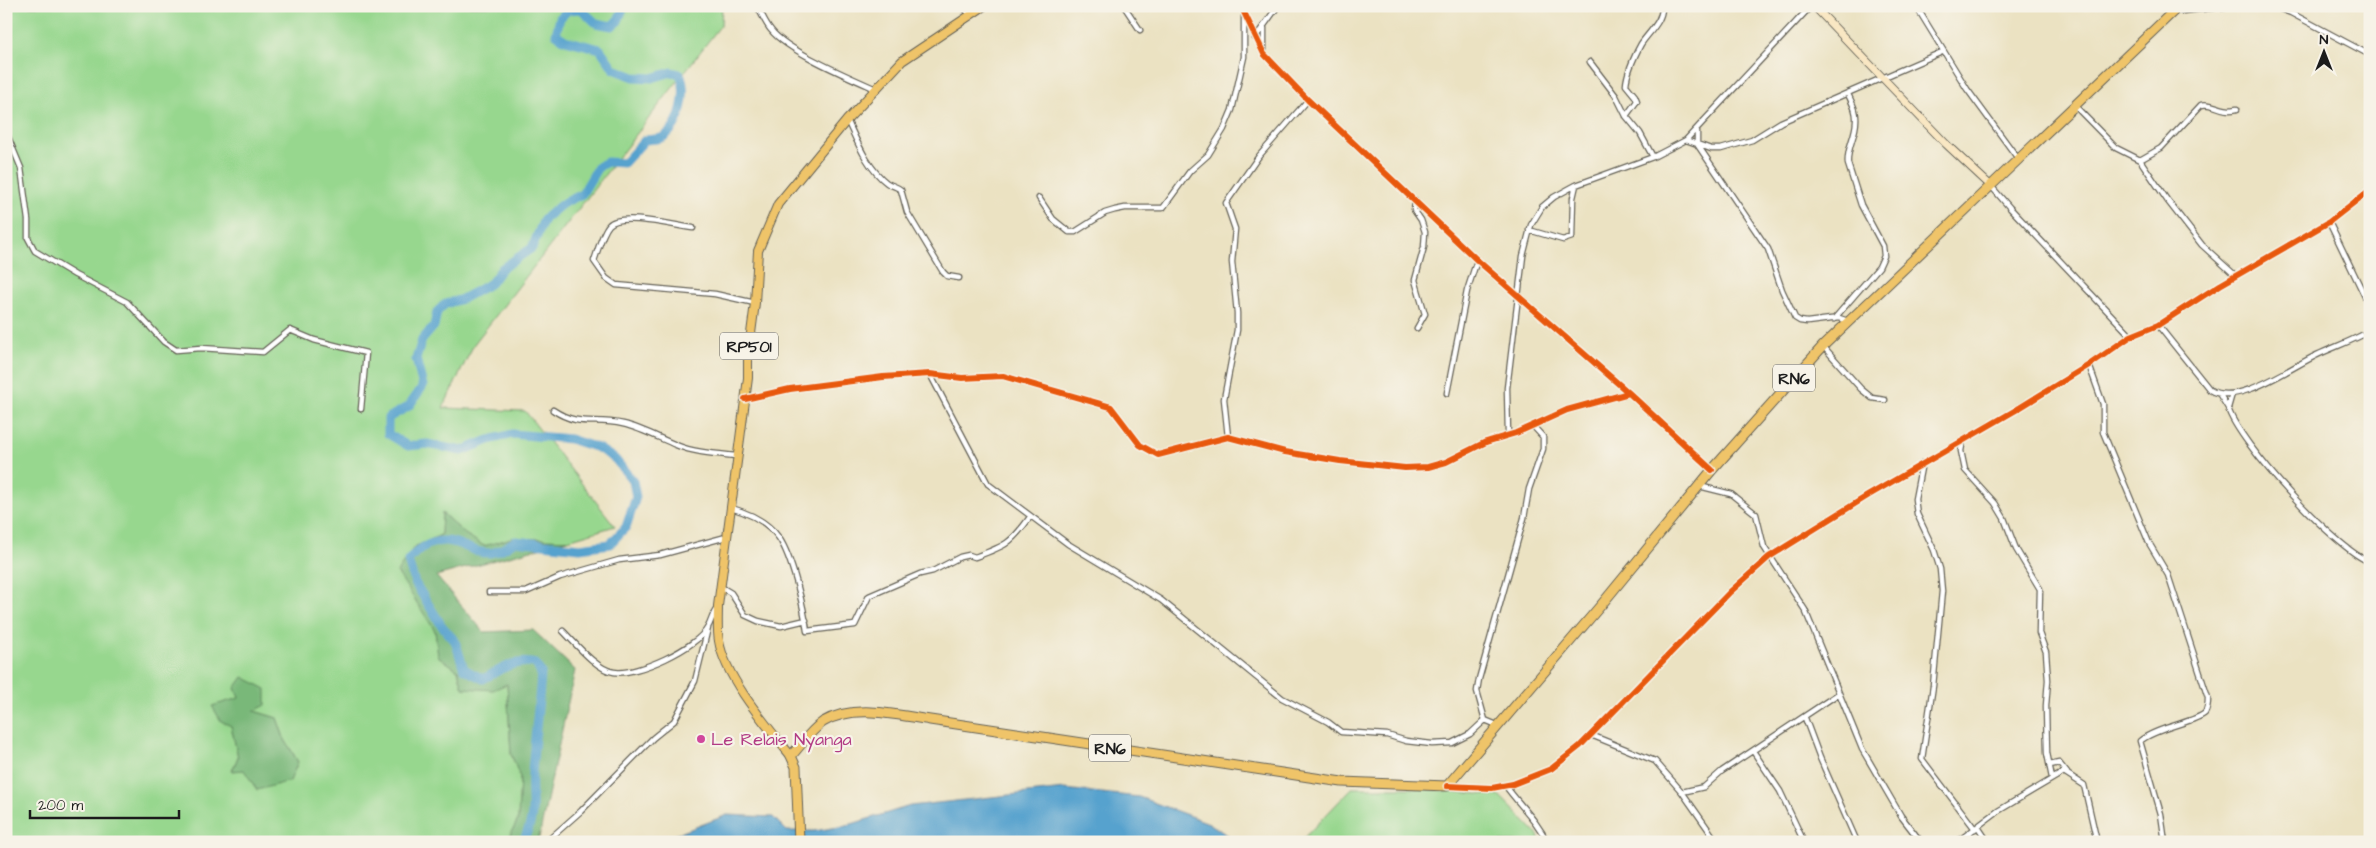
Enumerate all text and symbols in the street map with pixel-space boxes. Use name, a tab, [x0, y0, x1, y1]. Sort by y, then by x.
north arrow	[2298, 28, 2348, 78]
text: N	[2320, 30, 2329, 50]
road number: RP501	[720, 332, 778, 360]
road number: RN6	[1773, 364, 1815, 392]
place label: Le Relais Nyanga	[711, 727, 852, 753]
marker: Le Relais Nyanga	[695, 733, 707, 745]
road number: RN6	[1089, 734, 1131, 761]
scale bar	[30, 788, 179, 820]
text: 200 m	[38, 795, 84, 816]

